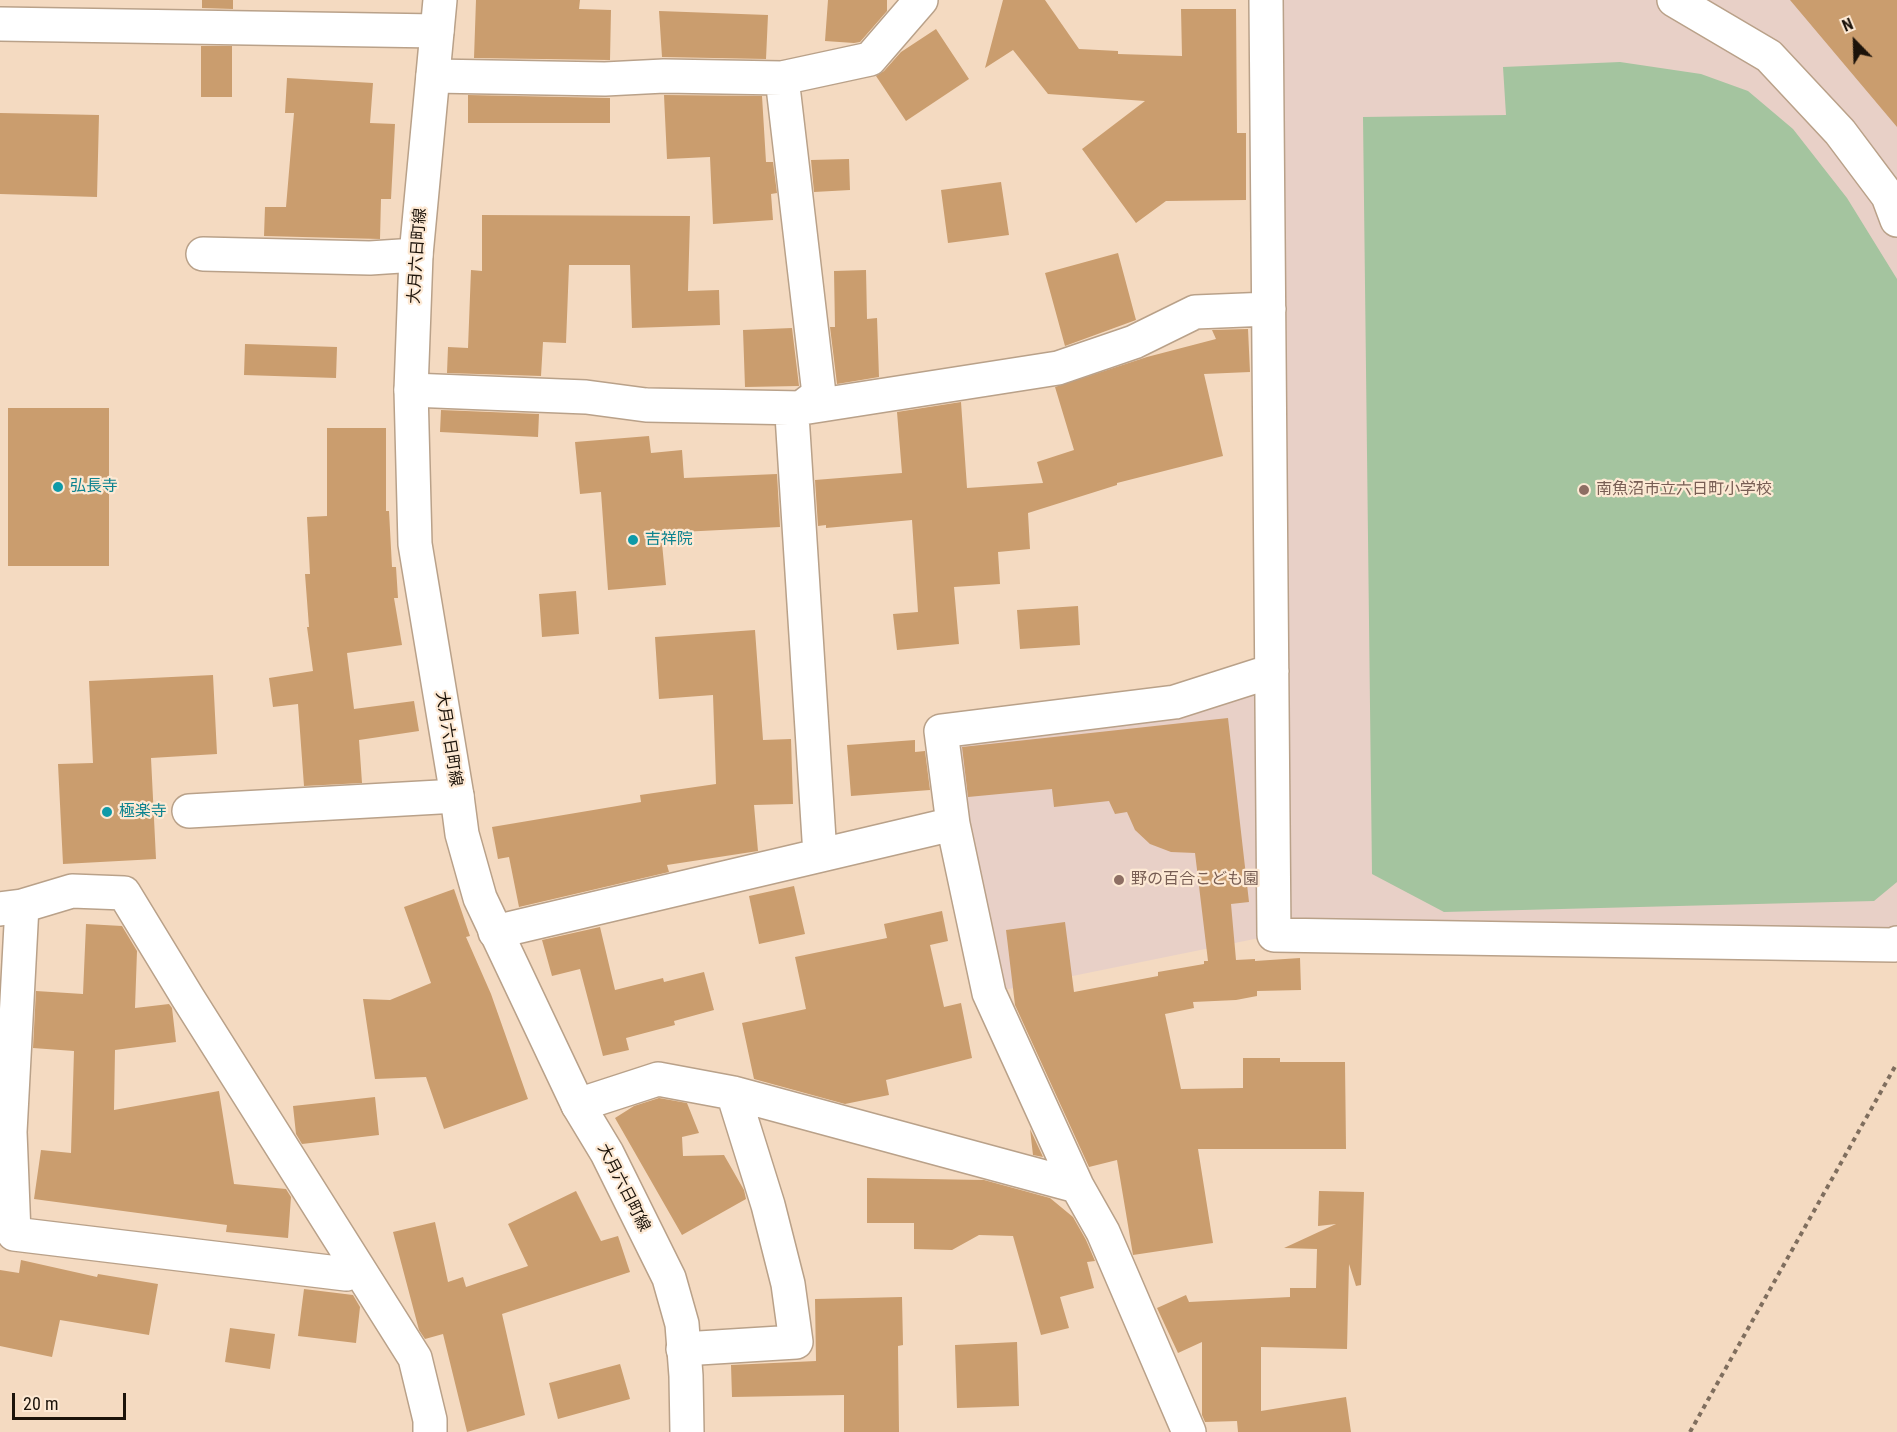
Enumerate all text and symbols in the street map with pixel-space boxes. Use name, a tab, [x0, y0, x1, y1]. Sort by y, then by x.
north arrow	[1825, 12, 1885, 72]
text: N	[1840, 14, 1856, 36]
street label: 大月六日町線	[405, 207, 431, 305]
place label: 弘長寺	[70, 477, 118, 497]
marker: 弘長寺	[51, 480, 65, 494]
place label: 南魚沼市立六日町小学校	[1596, 480, 1772, 500]
marker: 南魚沼市立六日町小学校	[1577, 483, 1591, 497]
place label: 吉祥院	[645, 530, 693, 550]
marker: 吉祥院	[626, 533, 640, 547]
street label: 大月六日町線	[431, 690, 465, 788]
place label: 極楽寺	[119, 802, 167, 822]
marker: 極楽寺	[100, 805, 114, 819]
place label: 野の百合こども園	[1131, 870, 1259, 890]
marker: 野の百合こども園	[1112, 873, 1126, 887]
street label: 大月六日町線	[593, 1141, 653, 1235]
scale bar	[15, 1381, 129, 1419]
text: 20 m	[23, 1393, 58, 1414]

